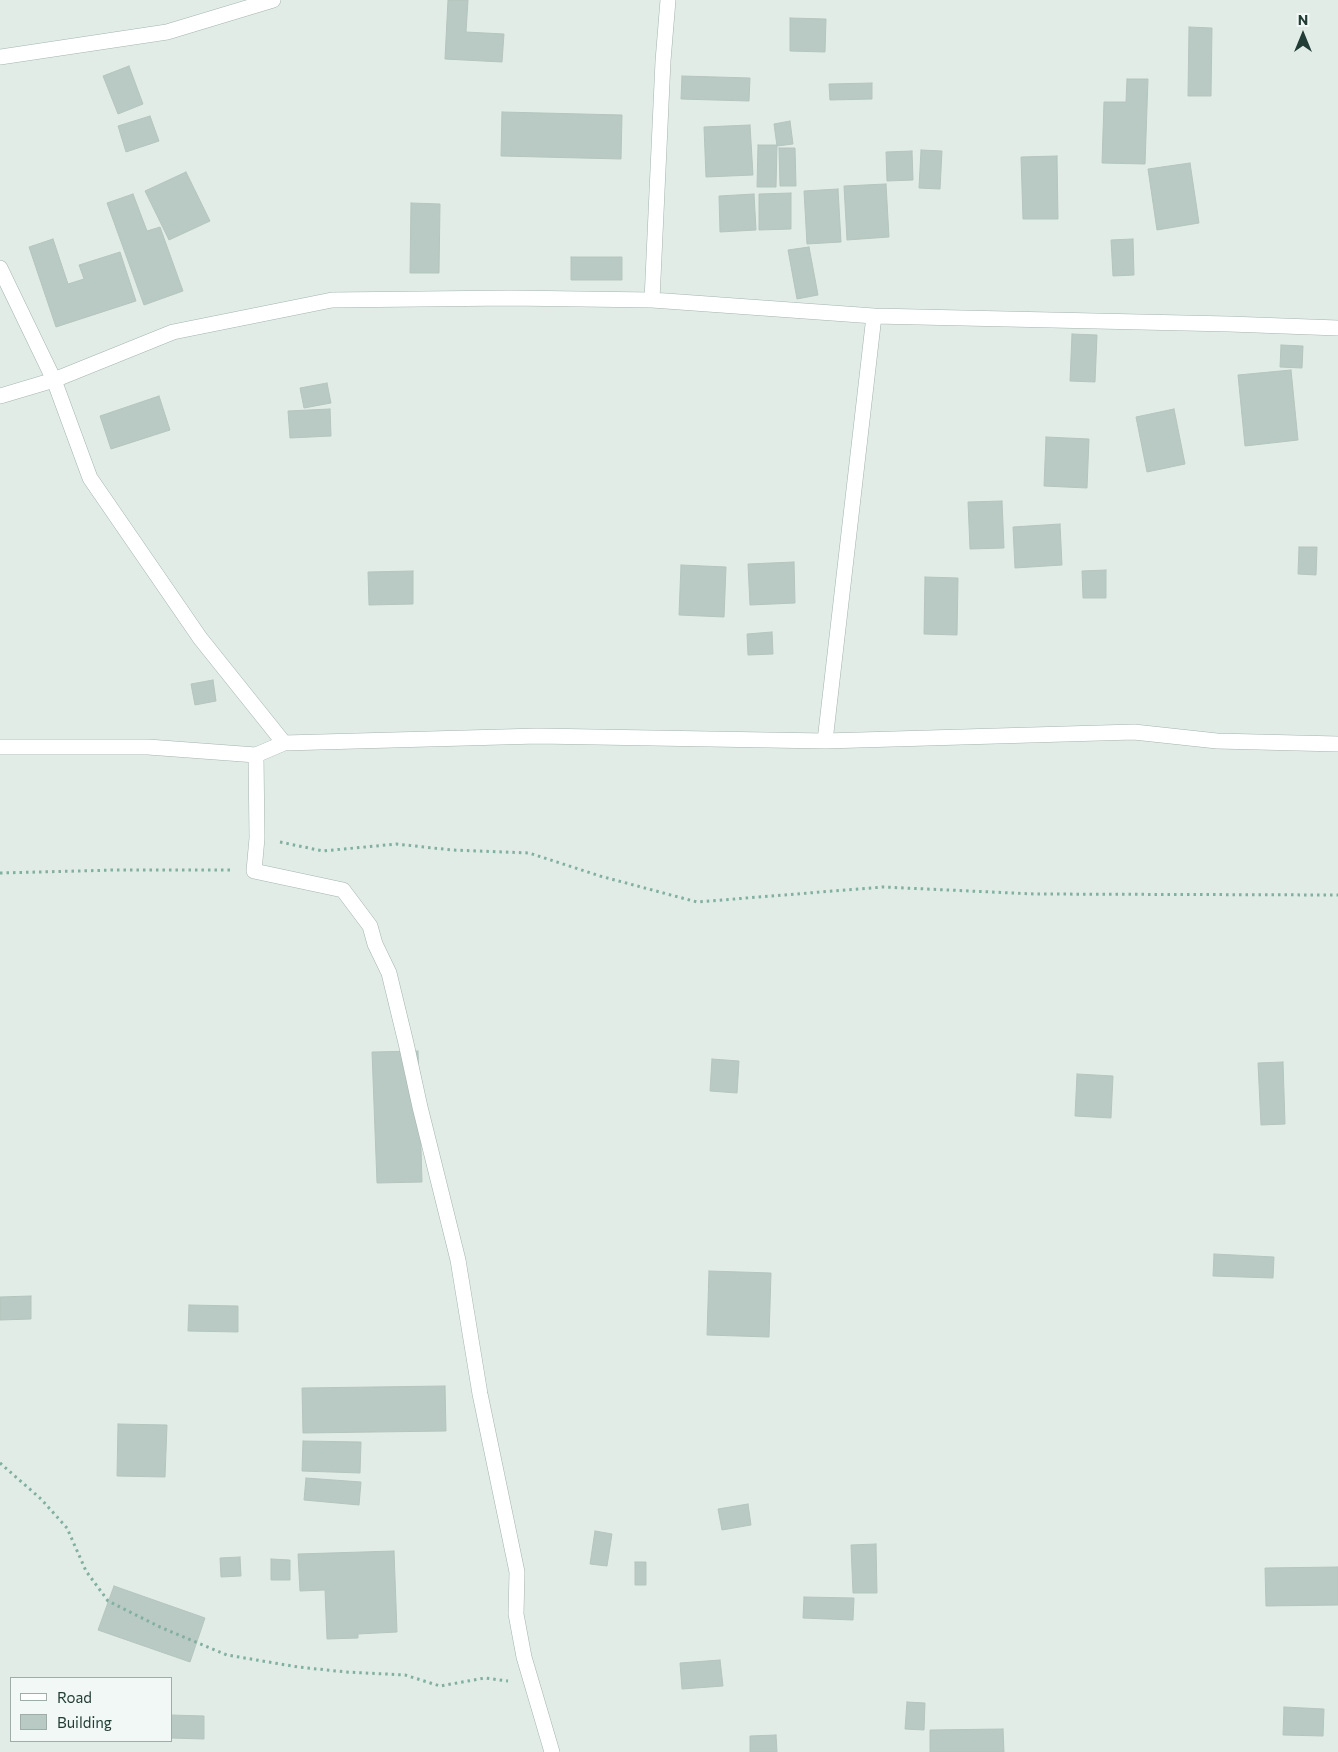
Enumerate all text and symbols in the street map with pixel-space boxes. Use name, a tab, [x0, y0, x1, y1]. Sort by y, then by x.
north arrow	[1278, 10, 1328, 60]
text: N	[1298, 11, 1308, 28]
legend	[10, 1677, 172, 1742]
text: Road	[57, 1688, 92, 1706]
text: Building	[57, 1713, 112, 1731]

